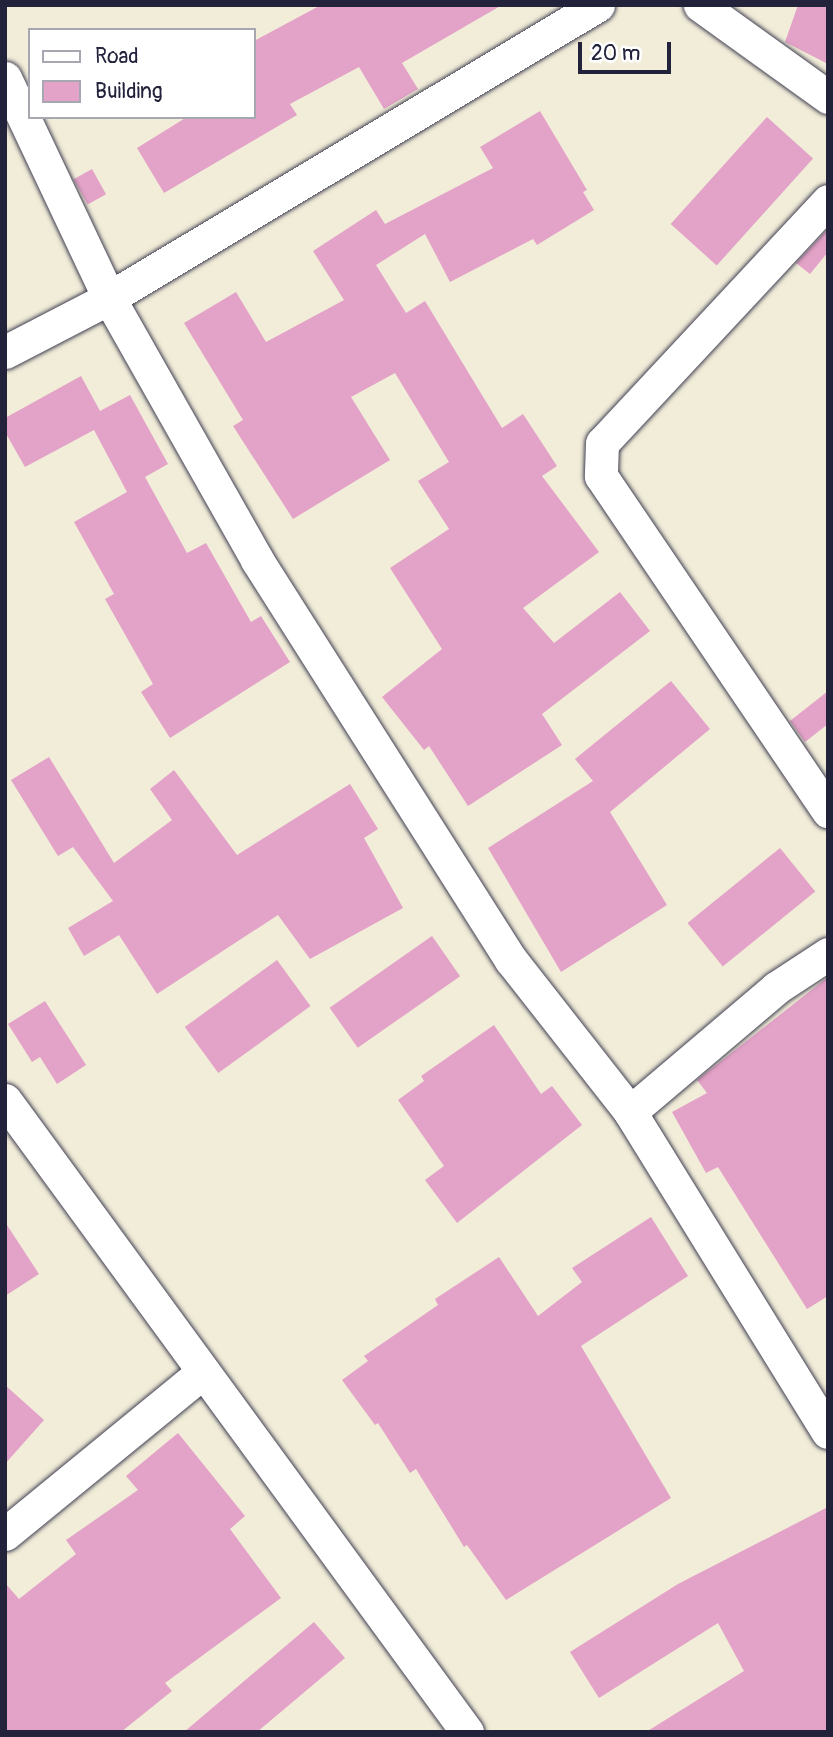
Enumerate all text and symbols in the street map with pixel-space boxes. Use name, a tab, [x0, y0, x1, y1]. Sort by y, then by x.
legend	[28, 28, 256, 119]
scale bar	[581, 28, 674, 72]
text: 20 m	[591, 40, 640, 67]
text: Road	[95, 43, 139, 70]
text: Building	[95, 78, 162, 105]

